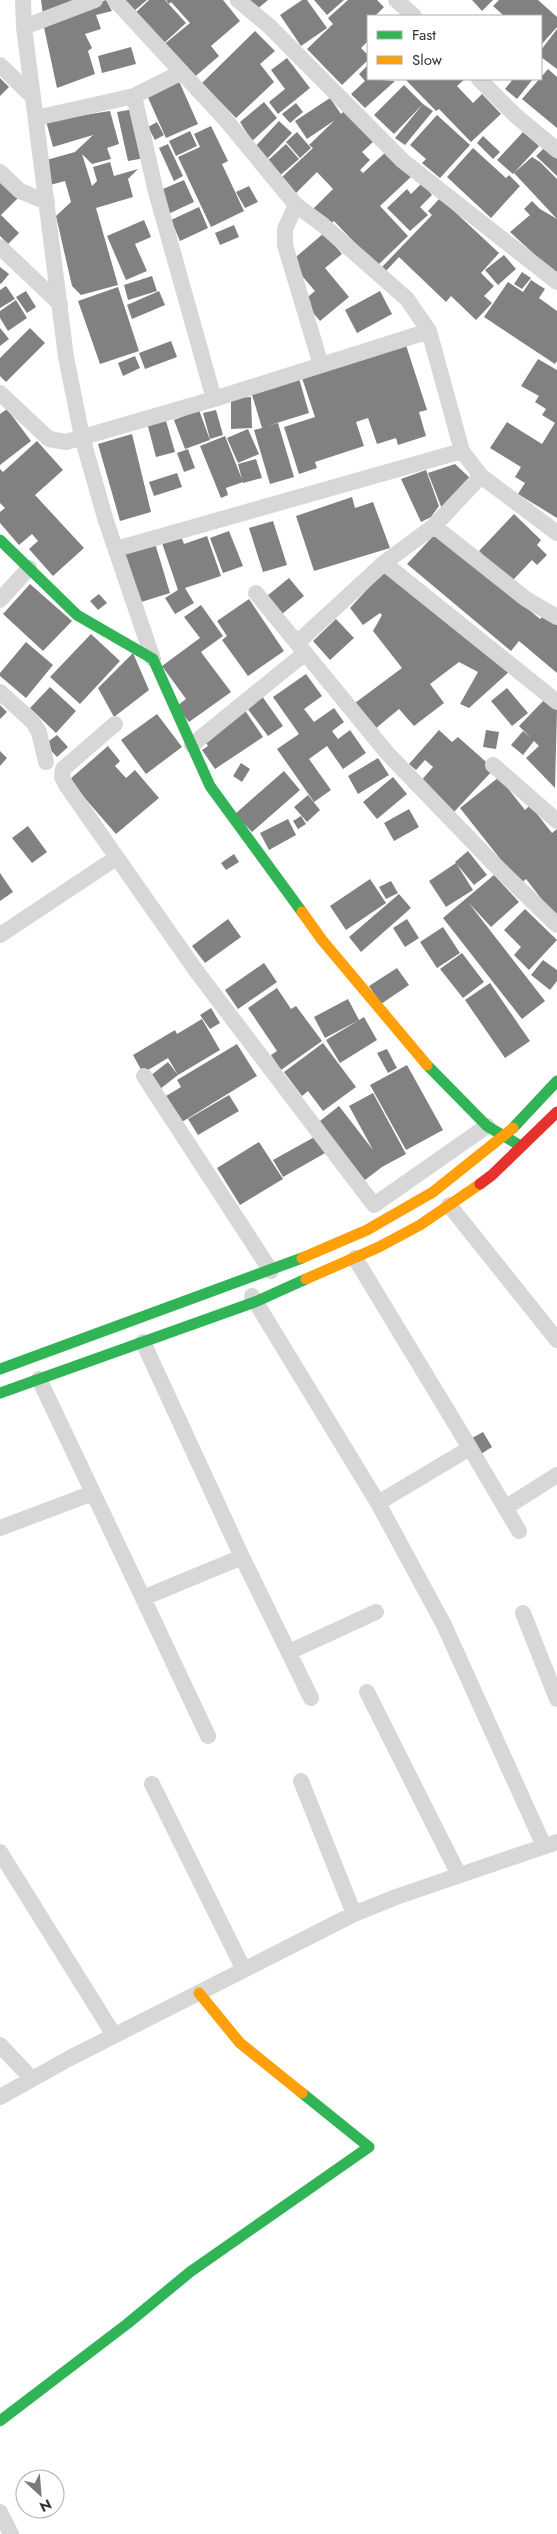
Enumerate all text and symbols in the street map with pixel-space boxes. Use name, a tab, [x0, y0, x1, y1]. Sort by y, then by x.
legend	[367, 15, 542, 80]
text: Fast	[412, 24, 436, 46]
text: Slow	[412, 49, 443, 71]
north arrow	[15, 2469, 65, 2519]
text: N	[36, 2494, 55, 2517]

